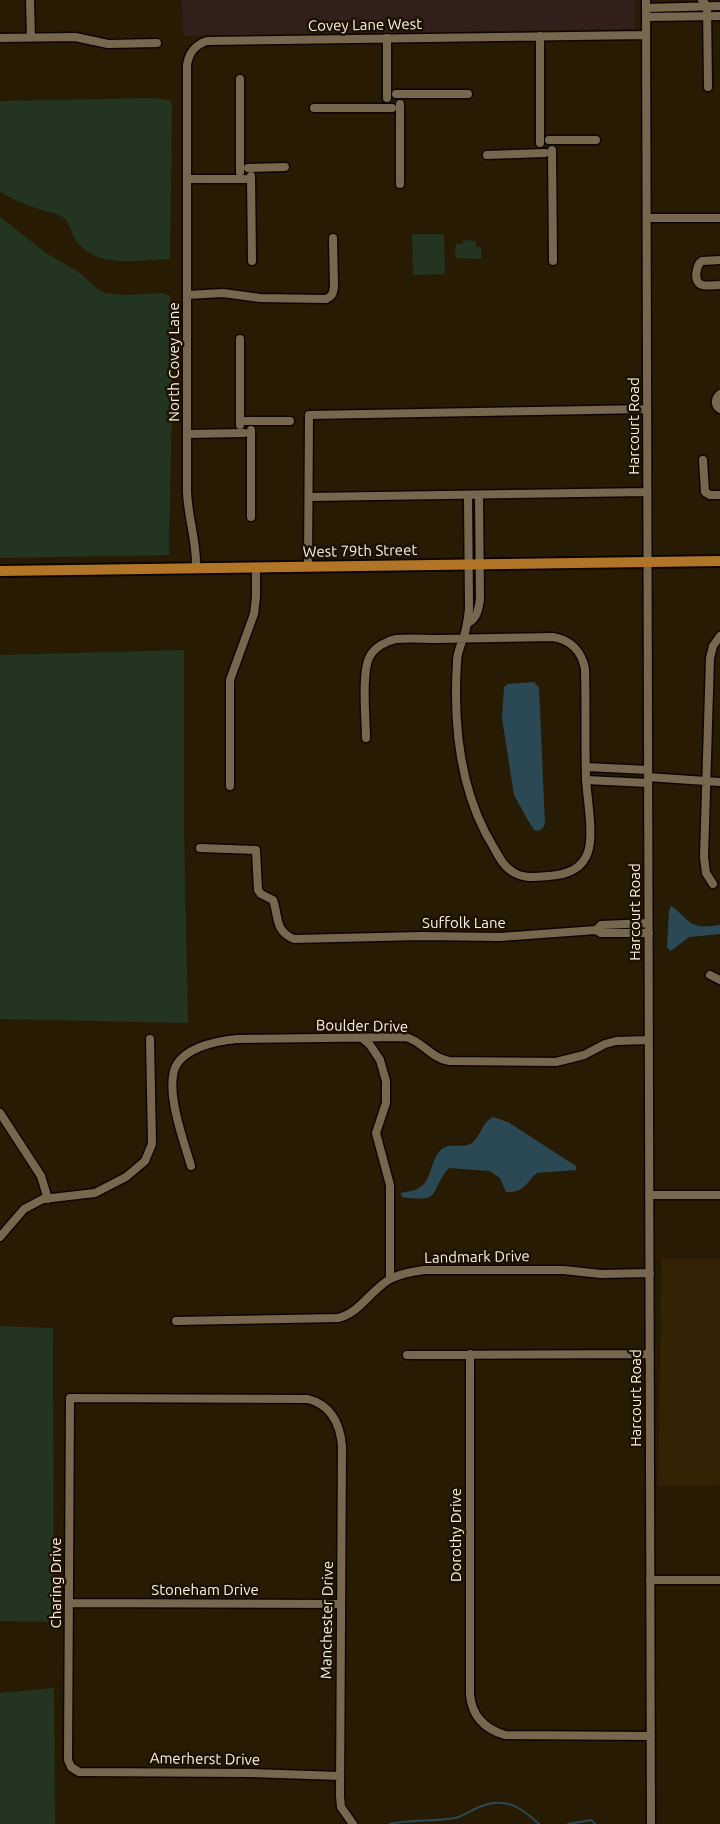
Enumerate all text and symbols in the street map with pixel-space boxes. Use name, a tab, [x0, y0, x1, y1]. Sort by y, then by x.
street label: Covey Lane West	[308, 15, 422, 35]
street label: North Covey Lane	[165, 302, 183, 422]
street label: Harcourt Road	[625, 377, 643, 475]
street label: West 79th Street	[303, 541, 417, 561]
street label: Harcourt Road	[626, 863, 644, 961]
street label: Suffolk Lane	[422, 914, 506, 932]
street label: Boulder Drive	[316, 1016, 408, 1036]
street label: Landmark Drive	[424, 1247, 530, 1267]
street label: Harcourt Road	[627, 1349, 645, 1447]
street label: Dorothy Drive	[447, 1488, 465, 1582]
street label: Charing Drive	[47, 1538, 65, 1628]
street label: Manchester Drive	[317, 1561, 337, 1679]
street label: Stoneham Drive	[151, 1581, 259, 1599]
street label: Amerherst Drive	[150, 1749, 260, 1769]

